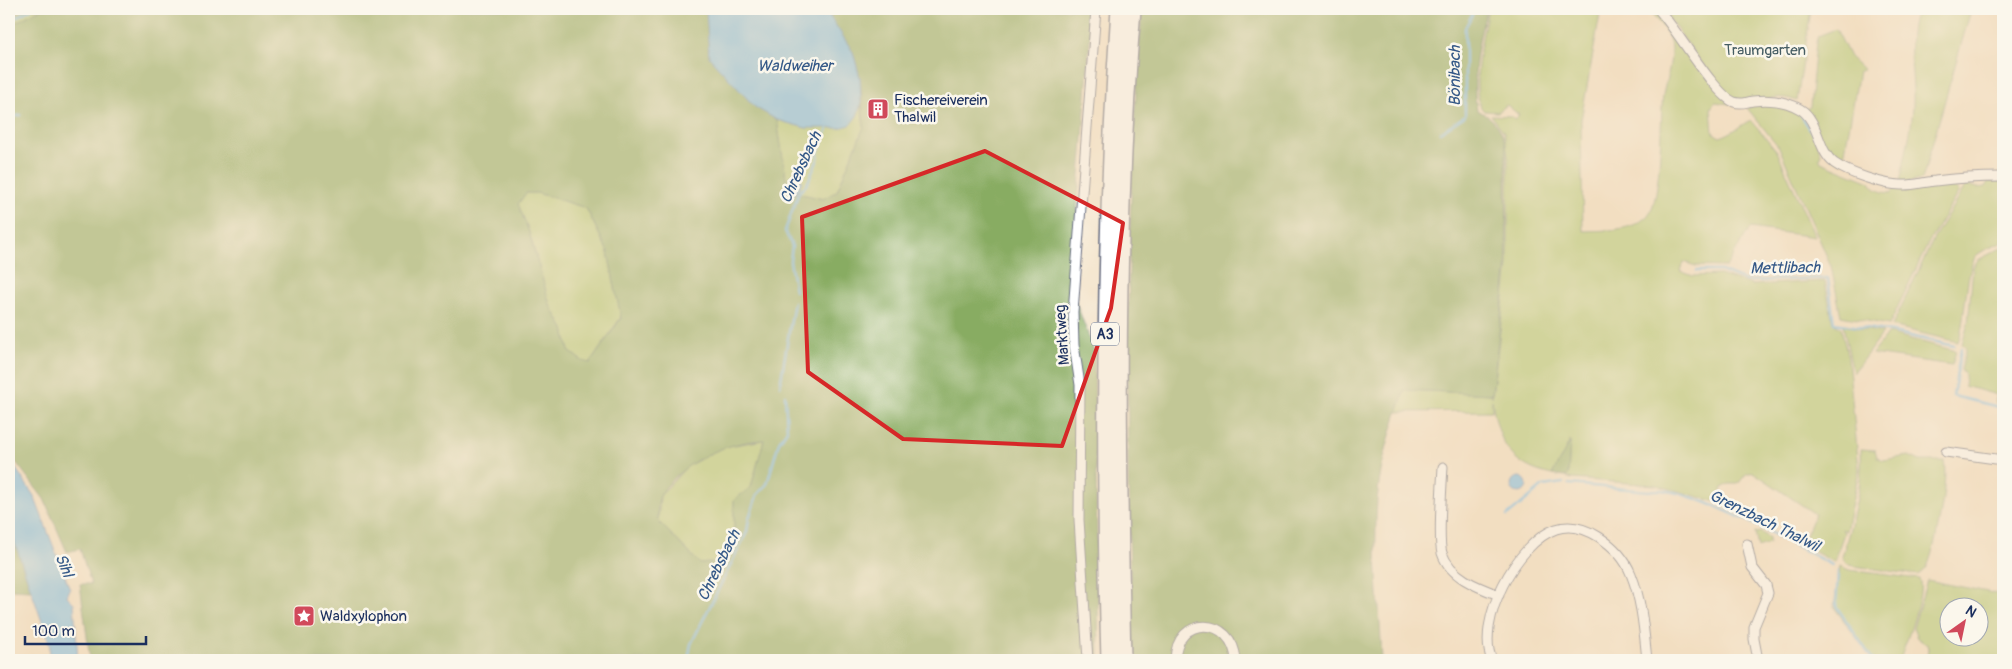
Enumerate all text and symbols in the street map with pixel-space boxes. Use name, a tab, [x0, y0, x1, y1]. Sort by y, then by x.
park label: Traumgarten	[1724, 41, 1806, 60]
water label: Bönibach	[1445, 44, 1465, 106]
water label: Waldweiher	[757, 56, 835, 76]
place label: Fischereiverein Thalwil	[894, 91, 988, 127]
building icon: Fischereiverein Thalwil	[866, 97, 890, 121]
water label: Chrebsbach	[776, 127, 827, 206]
water label: Mettlibach	[1750, 257, 1822, 279]
street label: Marktweg	[1051, 304, 1074, 366]
road number: A3	[1091, 322, 1119, 346]
water label: Grenzbach Thalwil	[1706, 486, 1825, 557]
water label: Chrebsbach	[693, 525, 745, 604]
water label: Sihl	[50, 551, 79, 582]
north arrow	[1940, 596, 1990, 646]
text: N	[1962, 602, 1979, 621]
place icon: Waldxylophon	[292, 604, 316, 628]
place label: Waldxylophon	[320, 607, 407, 626]
scale bar	[25, 614, 146, 646]
text: 100 m	[32, 622, 75, 641]

